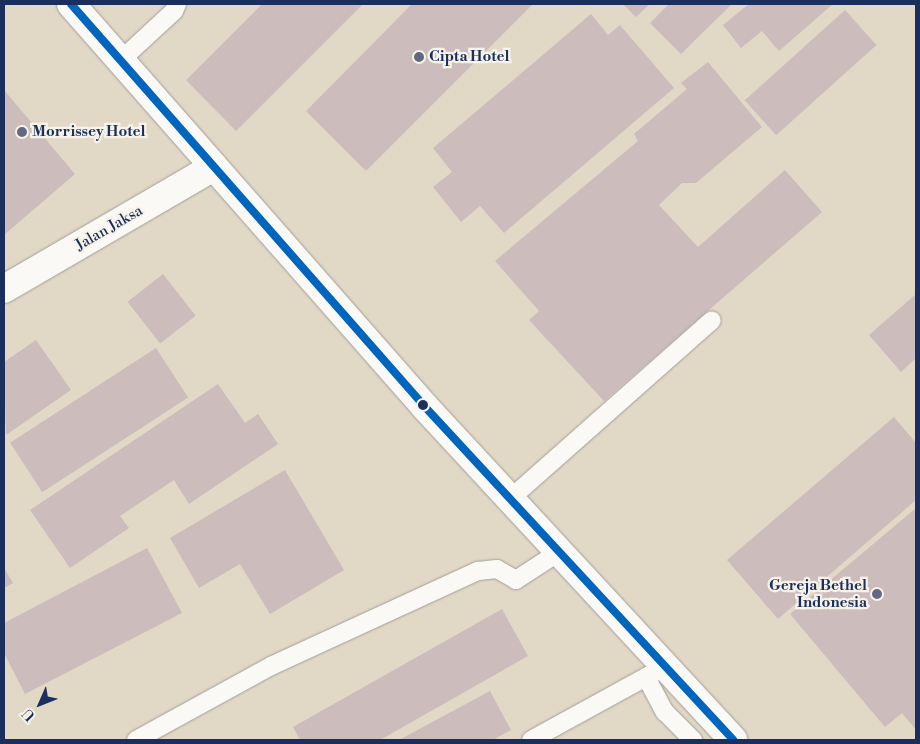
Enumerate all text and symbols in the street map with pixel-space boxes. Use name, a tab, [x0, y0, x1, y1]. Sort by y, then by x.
place label: Cipta Hotel	[429, 48, 510, 66]
marker: Cipta Hotel	[413, 51, 425, 63]
place label: Morrissey Hotel	[32, 123, 145, 141]
marker: Morrissey Hotel	[16, 126, 28, 138]
street label: Jalan Jaksa	[72, 202, 146, 254]
unlabelled marker	[418, 400, 428, 410]
place label: Gereja Bethel Indonesia	[769, 576, 867, 611]
marker: Gereja Bethel Indonesia	[871, 588, 883, 600]
north arrow	[15, 679, 65, 729]
text: U	[19, 704, 39, 725]

